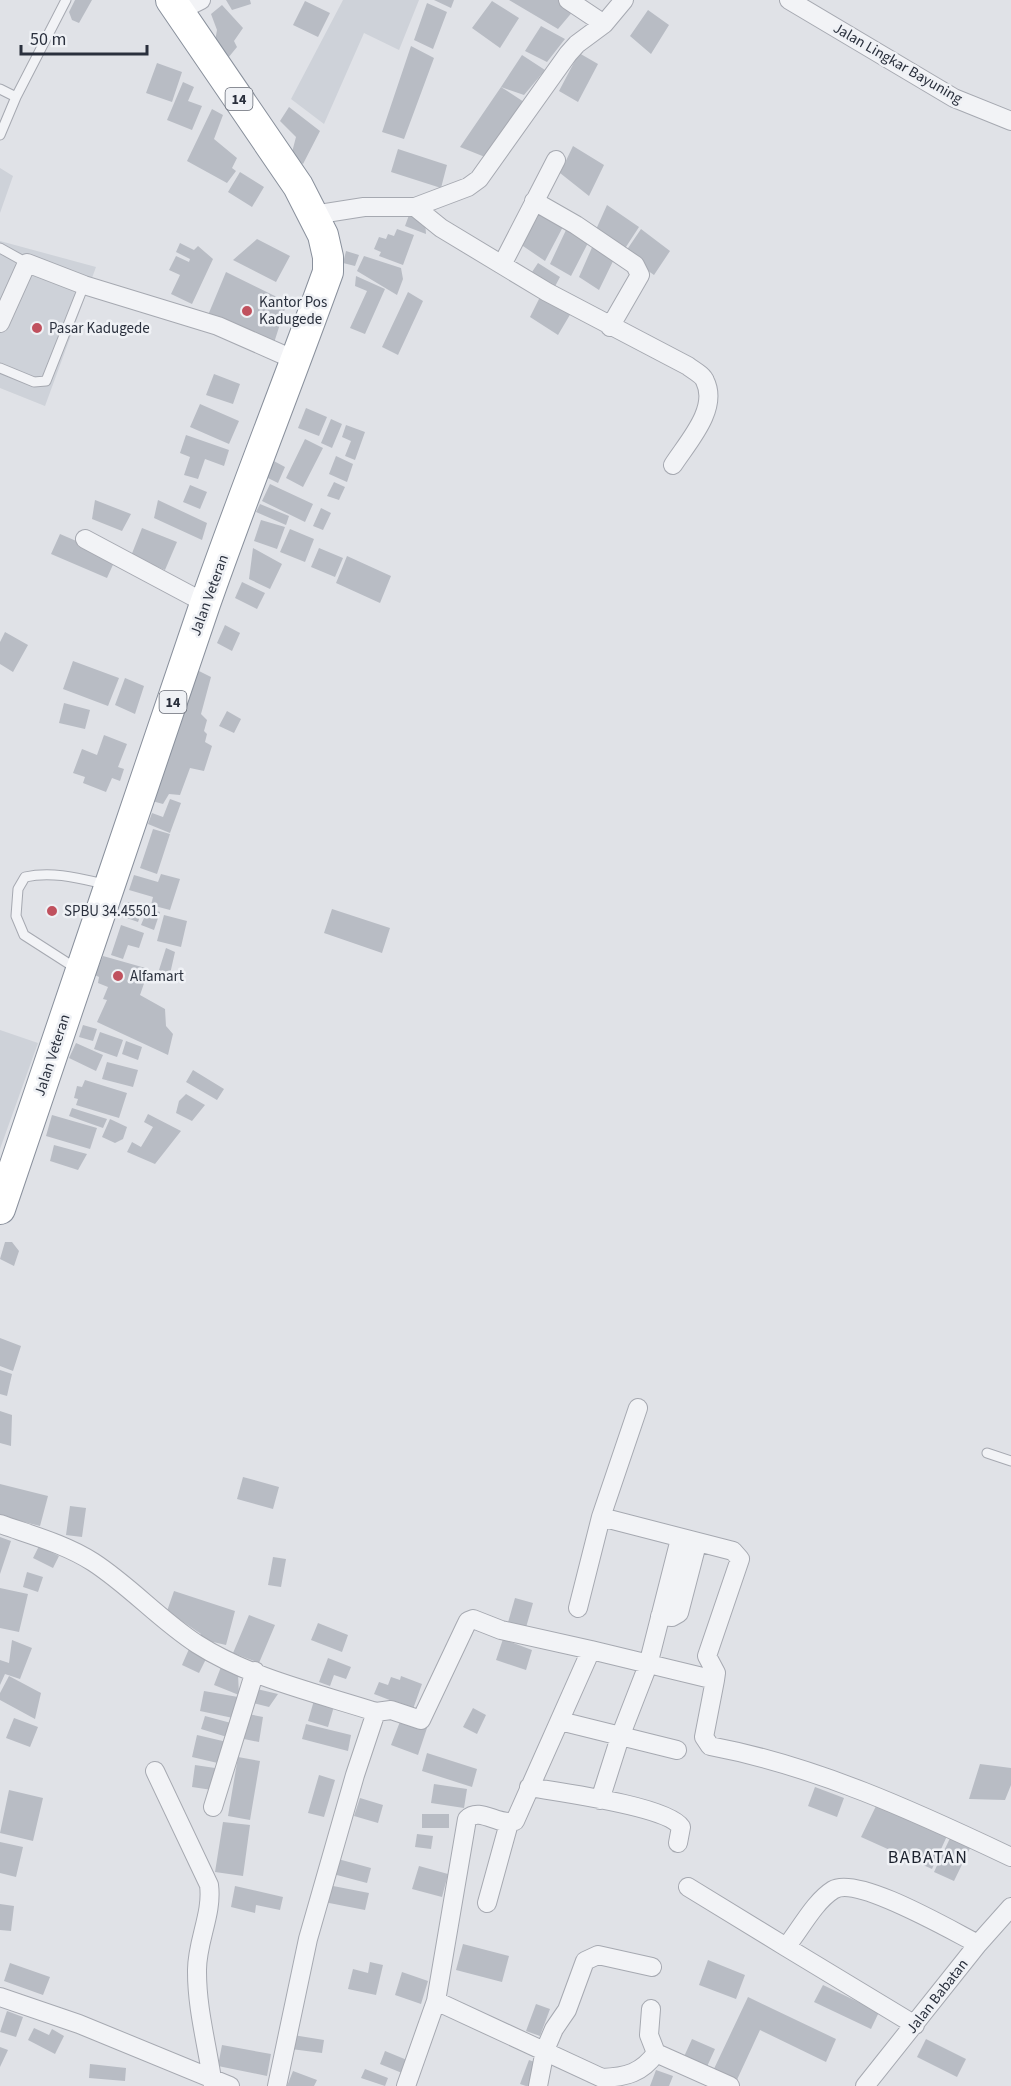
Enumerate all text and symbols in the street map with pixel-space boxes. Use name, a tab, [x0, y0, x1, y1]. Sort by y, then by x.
scale bar	[21, 18, 147, 56]
street label: Jalan Lingkar Bayuning	[829, 18, 967, 109]
text: 50 m	[30, 27, 66, 52]
road number: 14	[226, 88, 252, 110]
place label: Kantor Pos Kadugede	[259, 292, 327, 330]
marker: Kantor Pos Kadugede	[240, 304, 254, 318]
place label: Pasar Kadugede	[49, 318, 150, 339]
marker: Pasar Kadugede	[30, 321, 44, 335]
street label: Jalan Veteran	[185, 552, 234, 639]
road number: 14	[160, 691, 186, 713]
place label: SPBU 34.45501	[64, 901, 158, 922]
marker: SPBU 34.45501	[45, 904, 59, 918]
place label: Alfamart	[130, 966, 184, 987]
marker: Alfamart	[111, 969, 125, 983]
street label: Jalan Veteran	[29, 1011, 76, 1099]
district label: BABATAN	[888, 1845, 968, 1870]
street label: Jalan Babatan	[902, 1955, 973, 2038]

